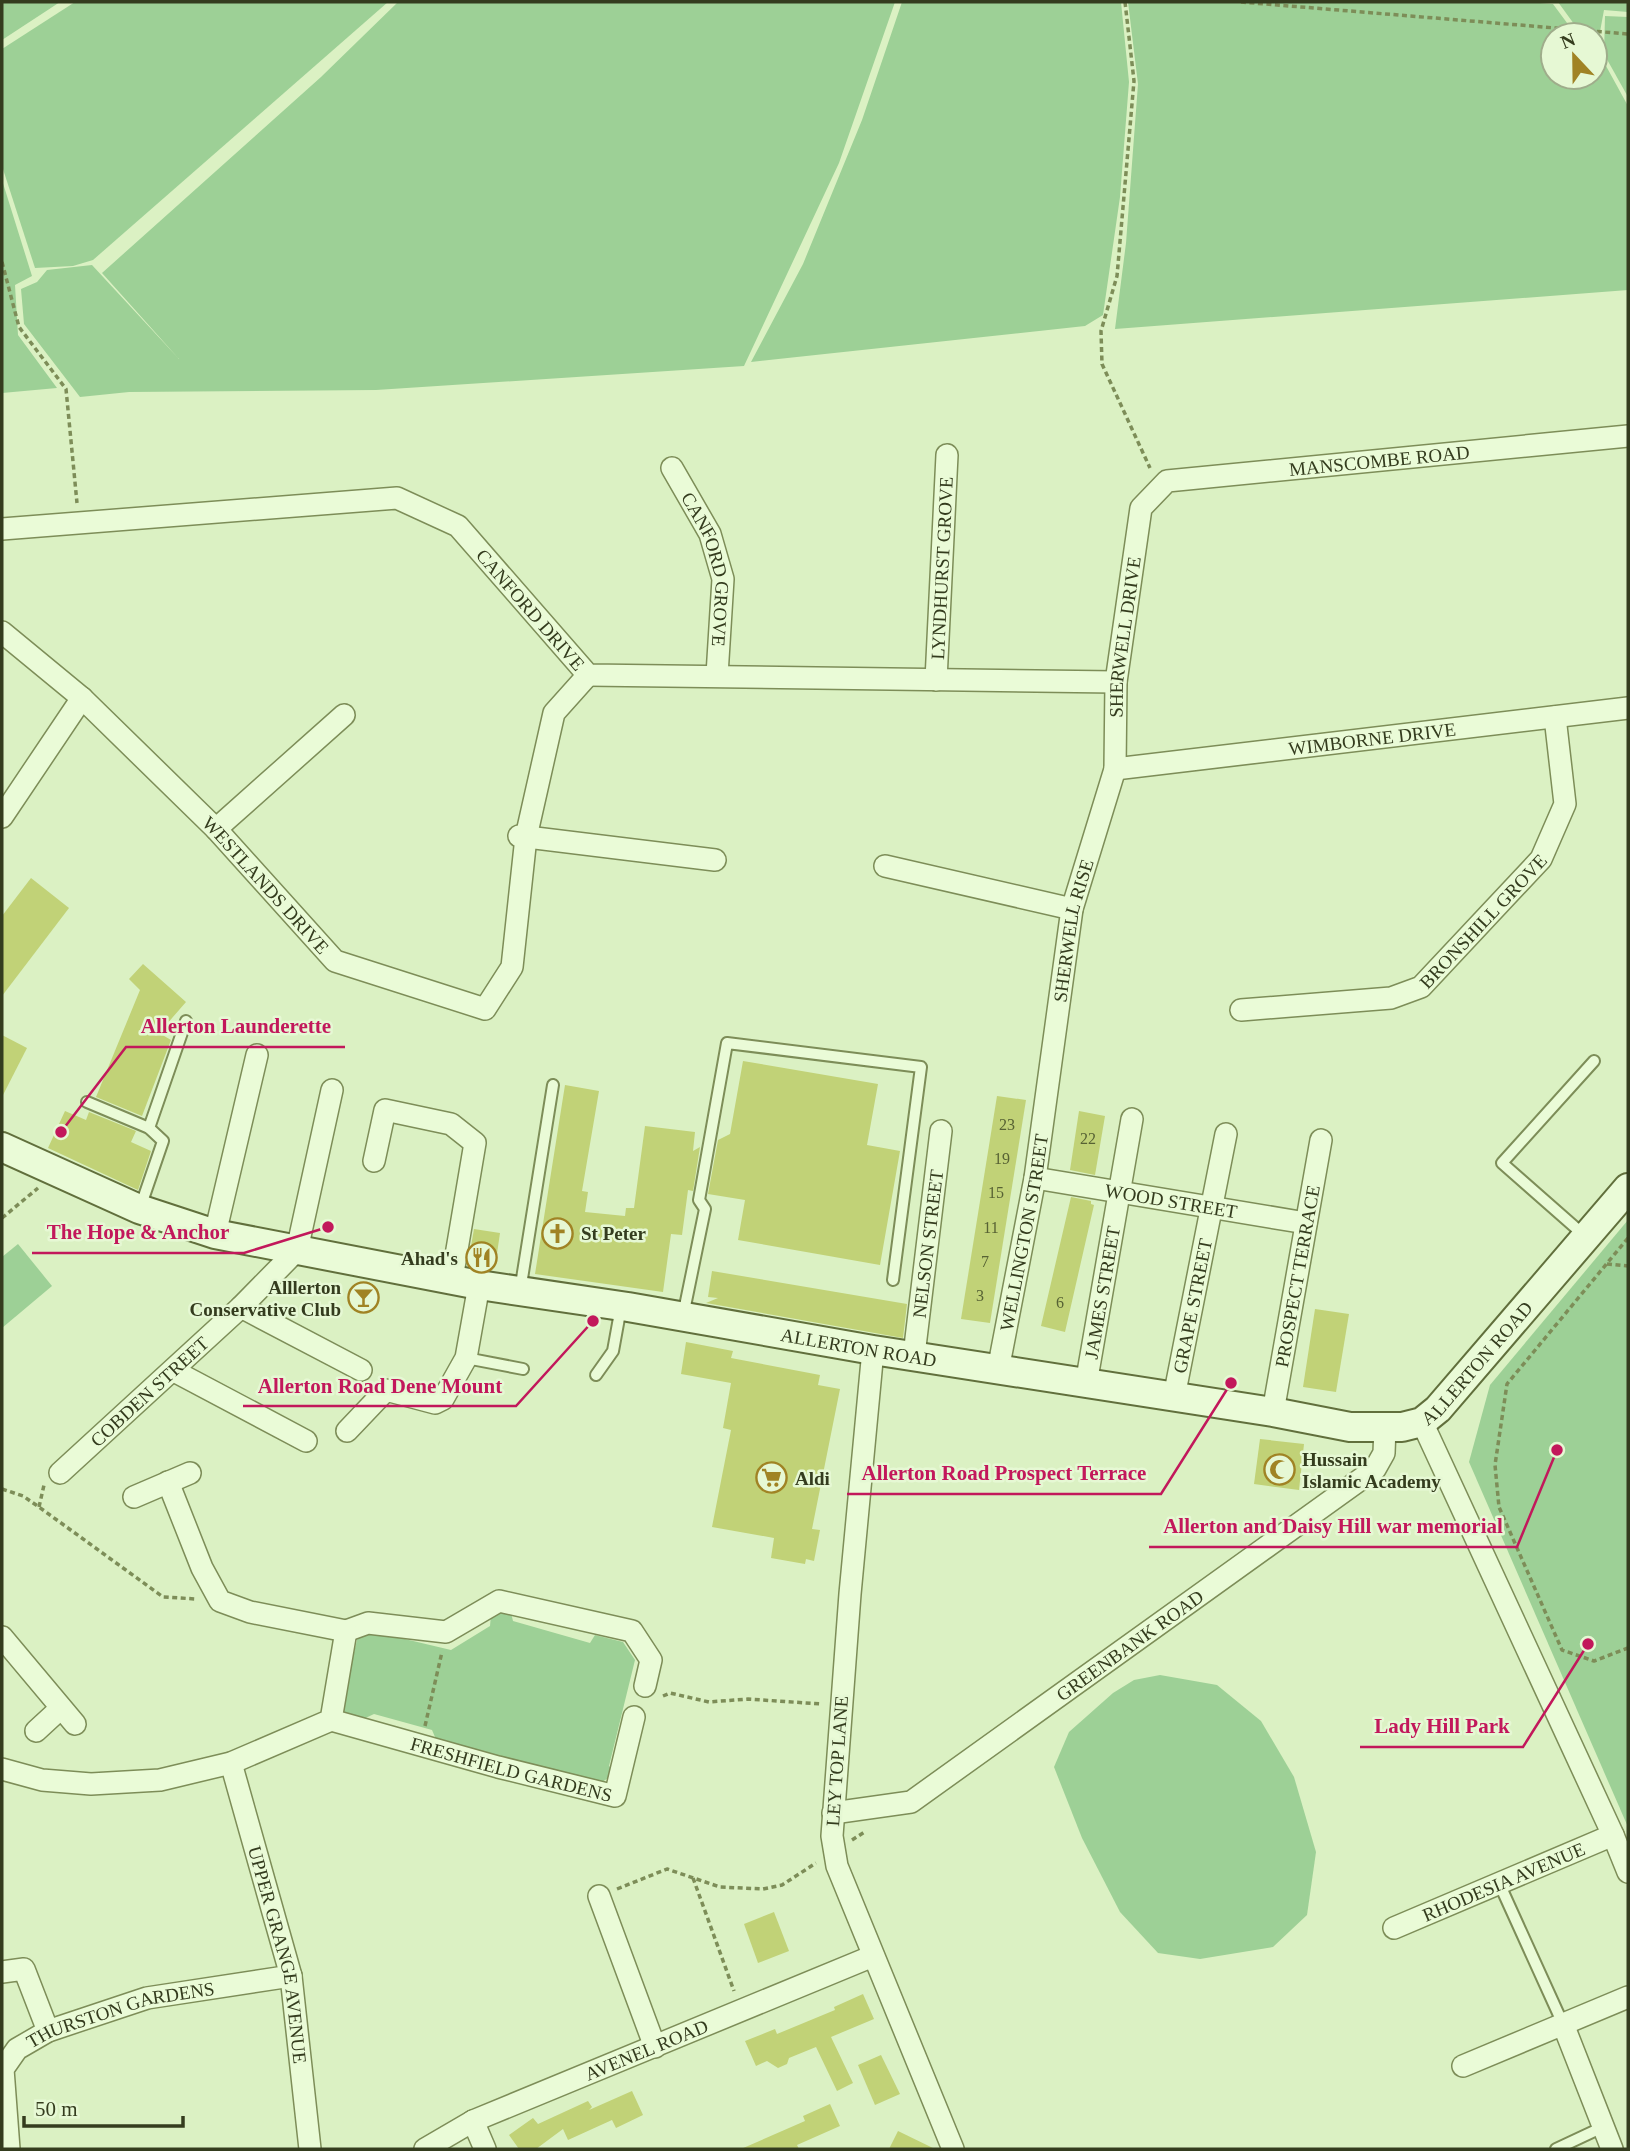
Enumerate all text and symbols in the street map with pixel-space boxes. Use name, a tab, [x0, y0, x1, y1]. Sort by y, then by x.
north arrow	[1539, 21, 1609, 91]
text: N	[1558, 28, 1578, 53]
street label: MANSCOMBE ROAD	[1288, 441, 1470, 480]
street label: LYNDHURST GROVE	[927, 476, 956, 660]
street label: CANFORD GROVE	[678, 488, 734, 647]
street label: CANFORD DRIVE	[472, 545, 589, 674]
street label: SHERWELL DRIVE	[1105, 555, 1144, 718]
street label: WIMBORNE DRIVE	[1287, 718, 1457, 759]
street label: WESTLANDS DRIVE	[199, 812, 334, 958]
street label: BRONSHILL GROVE	[1415, 849, 1551, 992]
street label: SHERWELL RISE	[1049, 856, 1097, 1003]
callout: Allerton Launderette	[126, 1005, 345, 1047]
text: Allerton Launderette	[141, 1014, 331, 1038]
house number: 23	[999, 1116, 1015, 1133]
house number: 22	[1080, 1130, 1096, 1147]
street label: WELLINGTON STREET	[995, 1132, 1051, 1333]
house number: 19	[994, 1150, 1010, 1167]
street label: NELSON STREET	[908, 1168, 947, 1319]
street label: WOOD STREET	[1104, 1179, 1239, 1222]
street label: PROSPECT TERRACE	[1271, 1183, 1323, 1369]
house number: 15	[988, 1184, 1004, 1201]
callout: The Hope & Anchor	[32, 1211, 244, 1253]
church icon: St Peter	[541, 1216, 575, 1250]
house number: 11	[983, 1219, 999, 1236]
text: The Hope & Anchor	[47, 1220, 229, 1244]
place label: St Peter	[581, 1223, 646, 1244]
street label: JAMES STREET	[1080, 1224, 1124, 1361]
street label: GRAPE STREET	[1168, 1236, 1216, 1375]
restaurant icon: Ahad's	[464, 1241, 498, 1275]
place label: Ahad's	[401, 1248, 458, 1269]
house number: 7	[981, 1253, 989, 1270]
place label: Alllerton Conservative Club	[190, 1277, 341, 1320]
bar icon: Alllerton Conservative Club	[347, 1281, 381, 1315]
house number: 3	[976, 1287, 984, 1304]
house number: 6	[1056, 1294, 1064, 1311]
street label: ALLERTON ROAD	[1417, 1297, 1536, 1429]
street label: ALLERTON ROAD	[779, 1324, 938, 1370]
street label: COBDEN STREET	[86, 1332, 213, 1451]
callout: Allerton Road Dene Mount	[243, 1364, 516, 1406]
text: Allerton Road Dene Mount	[258, 1374, 502, 1398]
place label: Hussain Islamic Academy	[1302, 1449, 1441, 1492]
callout: Allerton Road Prospect Terrace	[847, 1452, 1161, 1494]
mosque icon: Hussain Islamic Academy	[1262, 1453, 1296, 1487]
supermarket icon: Aldi	[755, 1461, 789, 1495]
text: Allerton Road Prospect Terrace	[862, 1461, 1146, 1485]
place label: Aldi	[795, 1468, 830, 1489]
callout: Allerton and Daisy Hill war memorial	[1149, 1505, 1517, 1547]
text: Allerton and Daisy Hill war memorial	[1163, 1514, 1503, 1538]
street label: GREENBANK ROAD	[1052, 1585, 1207, 1705]
street label: LEY TOP LANE	[822, 1695, 852, 1827]
callout: Lady Hill Park	[1360, 1705, 1523, 1747]
text: Lady Hill Park	[1374, 1714, 1510, 1738]
street label: FRESHFIELD GARDENS	[408, 1732, 614, 1805]
street label: RHODESIA AVENUE	[1419, 1838, 1588, 1925]
street label: UPPER GRANGE AVENUE	[244, 1844, 311, 2065]
street label: THURSTON GARDENS	[23, 1977, 216, 2052]
street label: AVENEL ROAD	[581, 2015, 711, 2084]
scale bar	[24, 2084, 184, 2128]
text: 50 m	[35, 2097, 78, 2121]

